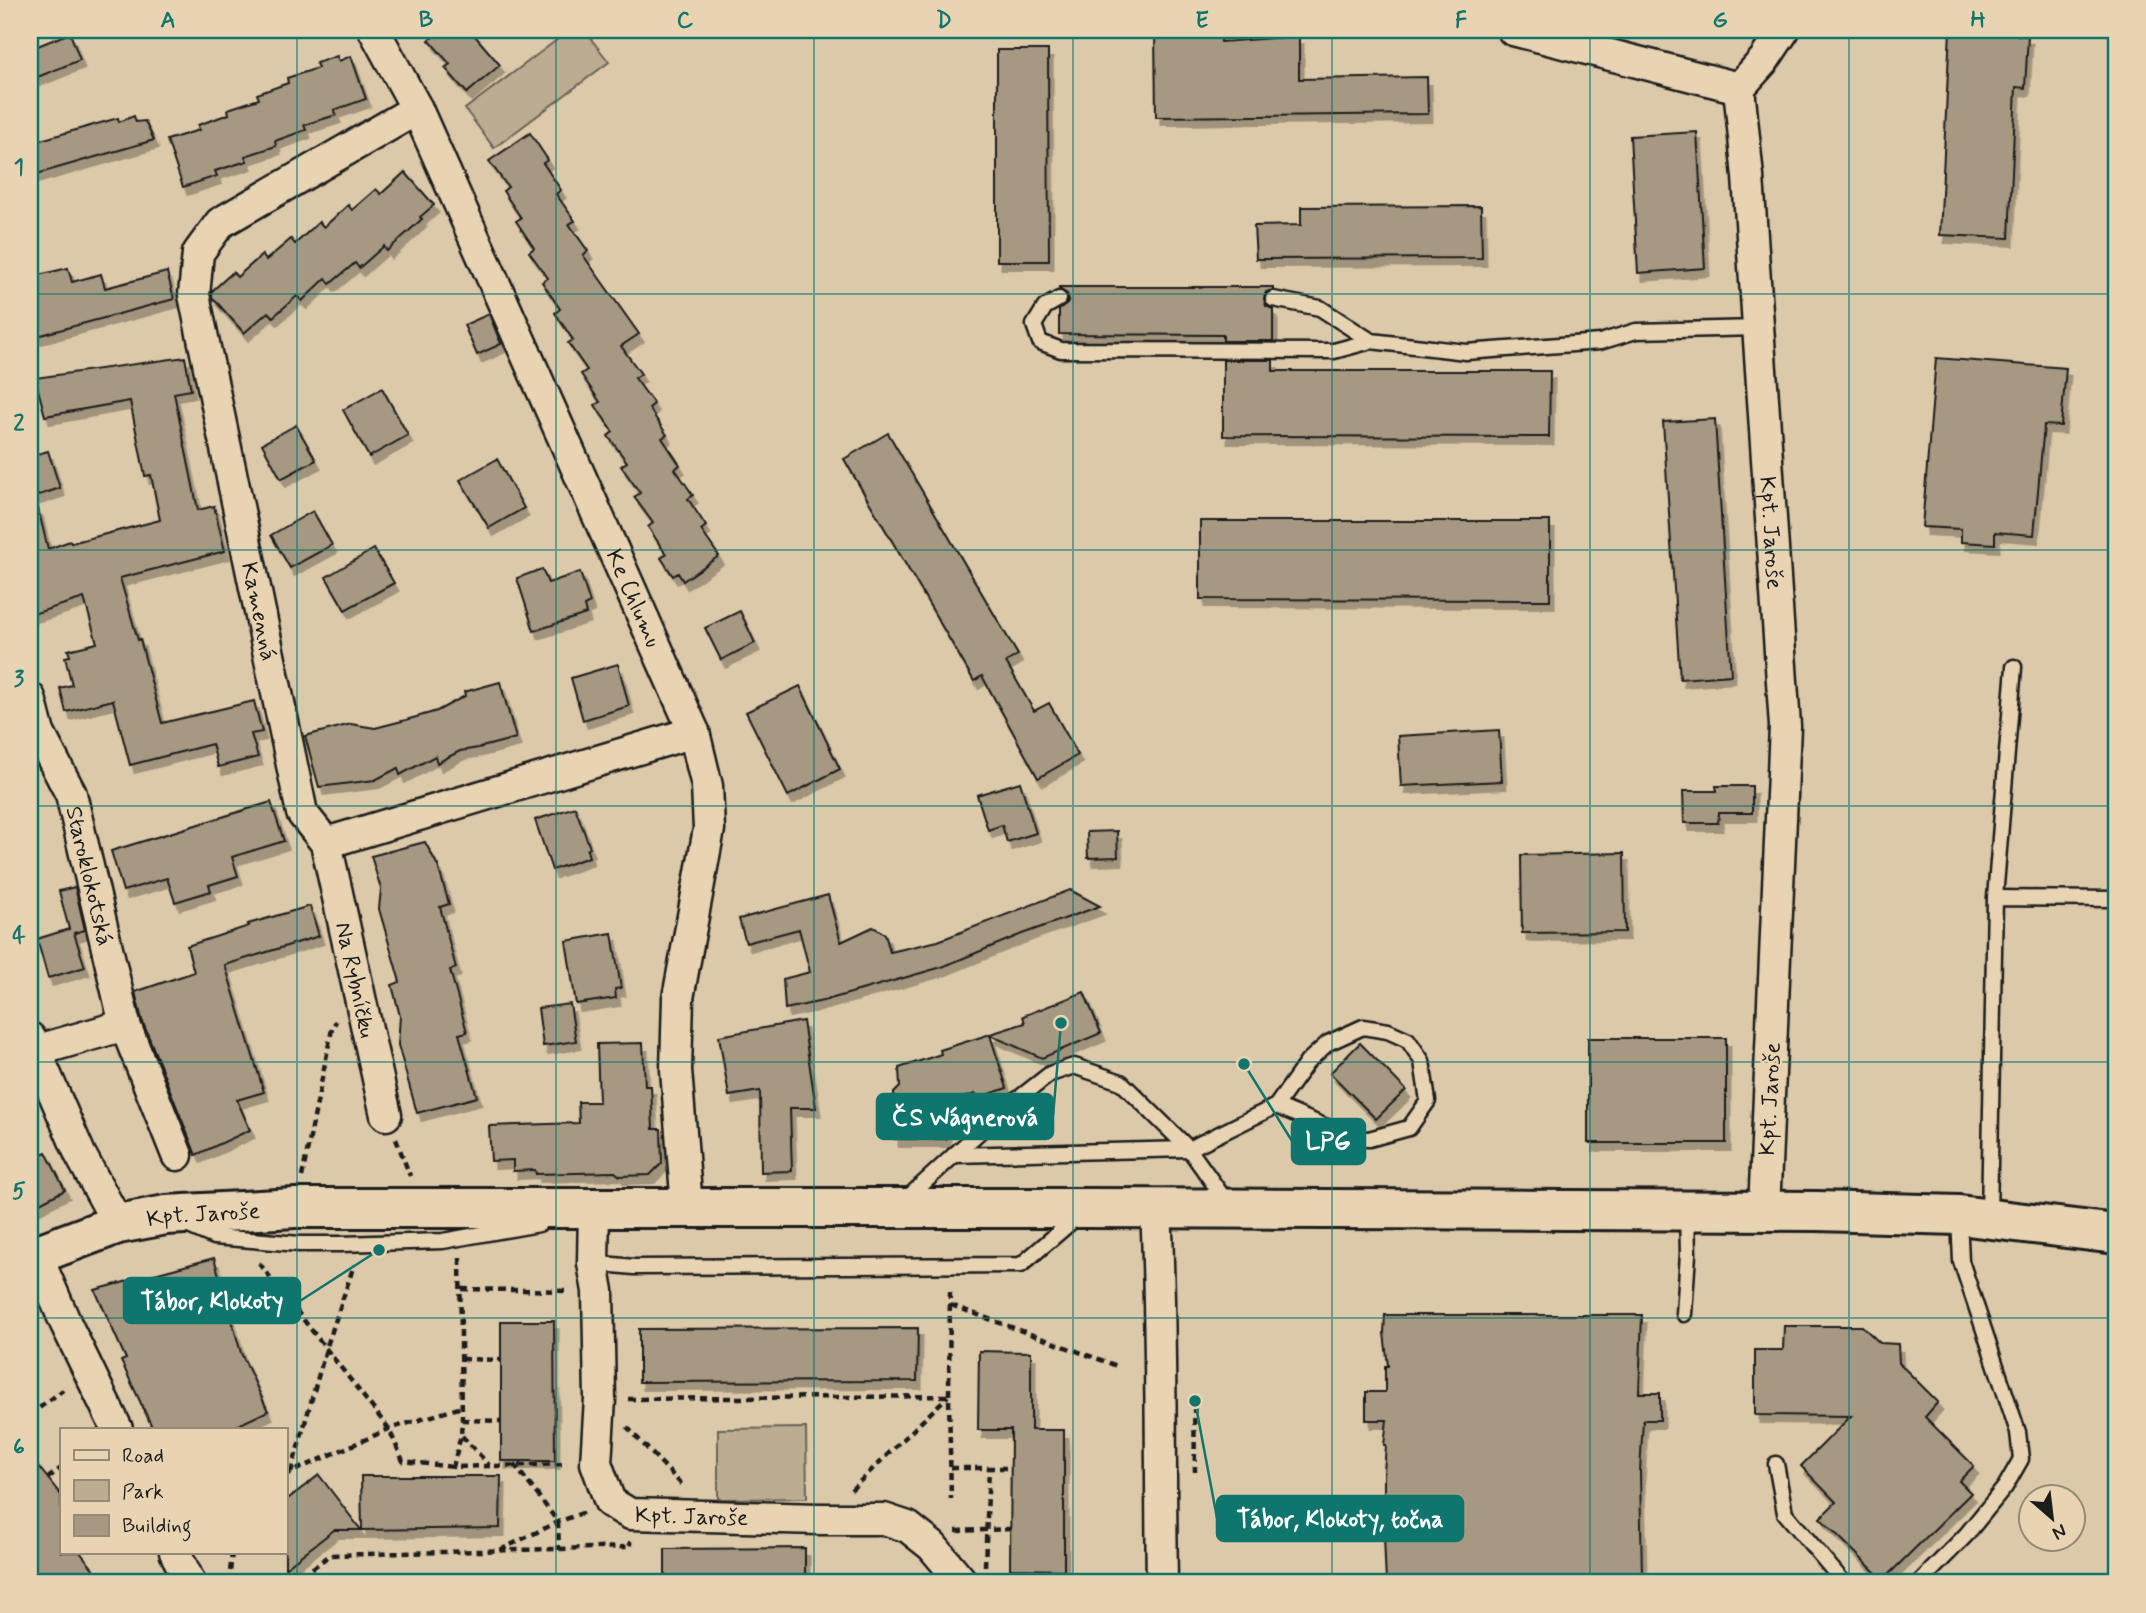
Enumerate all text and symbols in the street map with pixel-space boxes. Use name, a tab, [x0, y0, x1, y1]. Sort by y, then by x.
text: A	[160, 6, 176, 36]
text: B	[419, 6, 434, 36]
text: C	[677, 6, 694, 36]
text: D	[936, 6, 952, 36]
text: E	[1195, 6, 1209, 36]
text: F	[1455, 6, 1467, 36]
text: G	[1712, 6, 1728, 36]
text: H	[1970, 6, 1986, 36]
text: 1	[14, 153, 24, 183]
text: 2	[13, 409, 25, 439]
street label: Kpt. Jaroše	[1751, 475, 1789, 590]
street label: Ke Chlumu	[598, 545, 667, 652]
street label: Kamenná	[233, 559, 283, 664]
text: 3	[14, 665, 25, 695]
street label: Staroklokotská	[57, 803, 119, 949]
street label: Na Rybníčku	[327, 919, 382, 1041]
text: 4	[12, 921, 26, 951]
street label: Kpt. Jaroše	[1753, 1042, 1789, 1157]
callout: ČS Wágnerová	[877, 1094, 1053, 1139]
text: ČS Wágnerová	[892, 1103, 1038, 1135]
callout: LPG	[1292, 1119, 1365, 1164]
text: LPG	[1305, 1127, 1351, 1158]
text: 5	[12, 1177, 26, 1207]
street label: Kpt. Jaroše	[144, 1197, 261, 1235]
callout: Tábor, Klokoty	[124, 1278, 300, 1323]
text: Tábor, Klokoty	[141, 1287, 283, 1318]
legend	[60, 1428, 287, 1554]
text: 6	[13, 1433, 25, 1463]
text: Road	[122, 1442, 164, 1470]
text: Park	[122, 1478, 164, 1506]
north arrow	[2016, 1484, 2086, 1554]
callout: Tábor, Klokoty, točna	[1217, 1496, 1463, 1541]
street label: Kpt. Jaroše	[634, 1501, 749, 1534]
text: Tábor, Klokoty, točna	[1236, 1505, 1444, 1536]
text: Building	[122, 1512, 192, 1542]
text: N	[2048, 1518, 2071, 1546]

